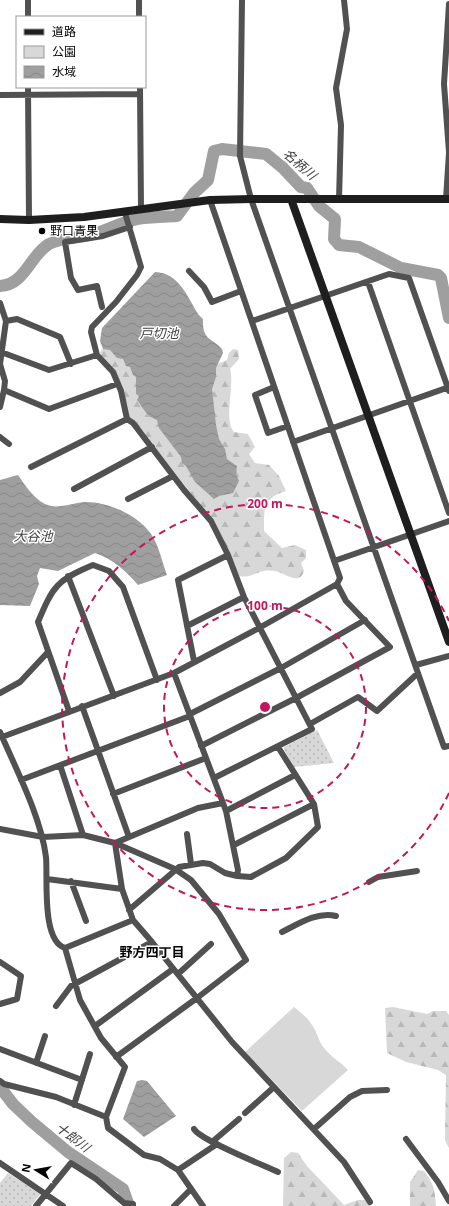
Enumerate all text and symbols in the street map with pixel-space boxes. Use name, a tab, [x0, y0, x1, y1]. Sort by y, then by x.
legend	[16, 16, 146, 88]
text: 道路	[52, 23, 76, 40]
text: 公園	[52, 43, 76, 60]
text: 水域	[52, 63, 76, 80]
water label: 名柄川	[279, 144, 322, 185]
place label: 野口青果	[50, 222, 98, 239]
marker: 野口青果	[37, 226, 47, 236]
water label: 戸切池	[139, 324, 180, 342]
text: 200 m	[247, 495, 283, 512]
water label: 大谷池	[13, 527, 54, 545]
text: 100 m	[247, 597, 283, 614]
centre of rings	[258, 700, 272, 714]
district label: 野方四丁目	[119, 943, 185, 961]
water label: 十郎川	[52, 1118, 96, 1157]
north arrow	[16, 1150, 56, 1190]
text: N	[17, 1162, 34, 1174]

